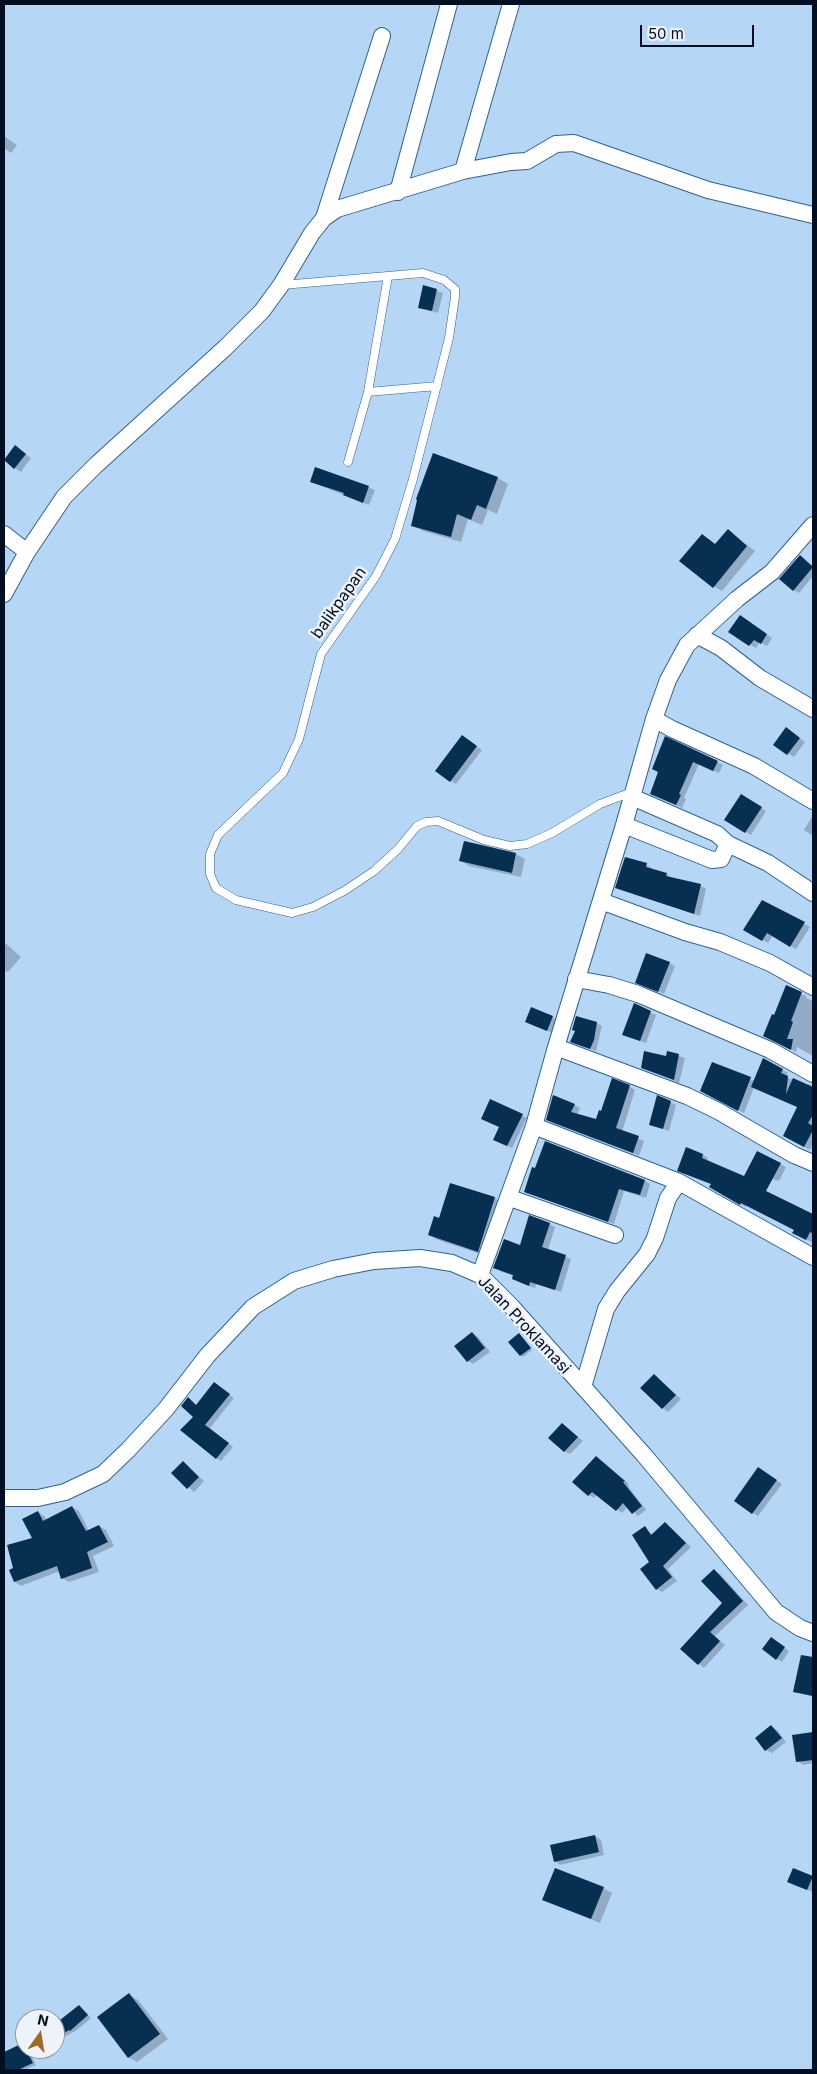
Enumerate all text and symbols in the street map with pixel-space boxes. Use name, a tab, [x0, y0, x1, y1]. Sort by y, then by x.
scale bar	[642, 15, 756, 47]
text: 50 m	[648, 24, 684, 43]
street label: balikpapan	[307, 564, 371, 642]
street label: Jalan Proklamasi	[474, 1272, 574, 1378]
north arrow	[15, 2009, 65, 2059]
text: N	[36, 2010, 50, 2029]

